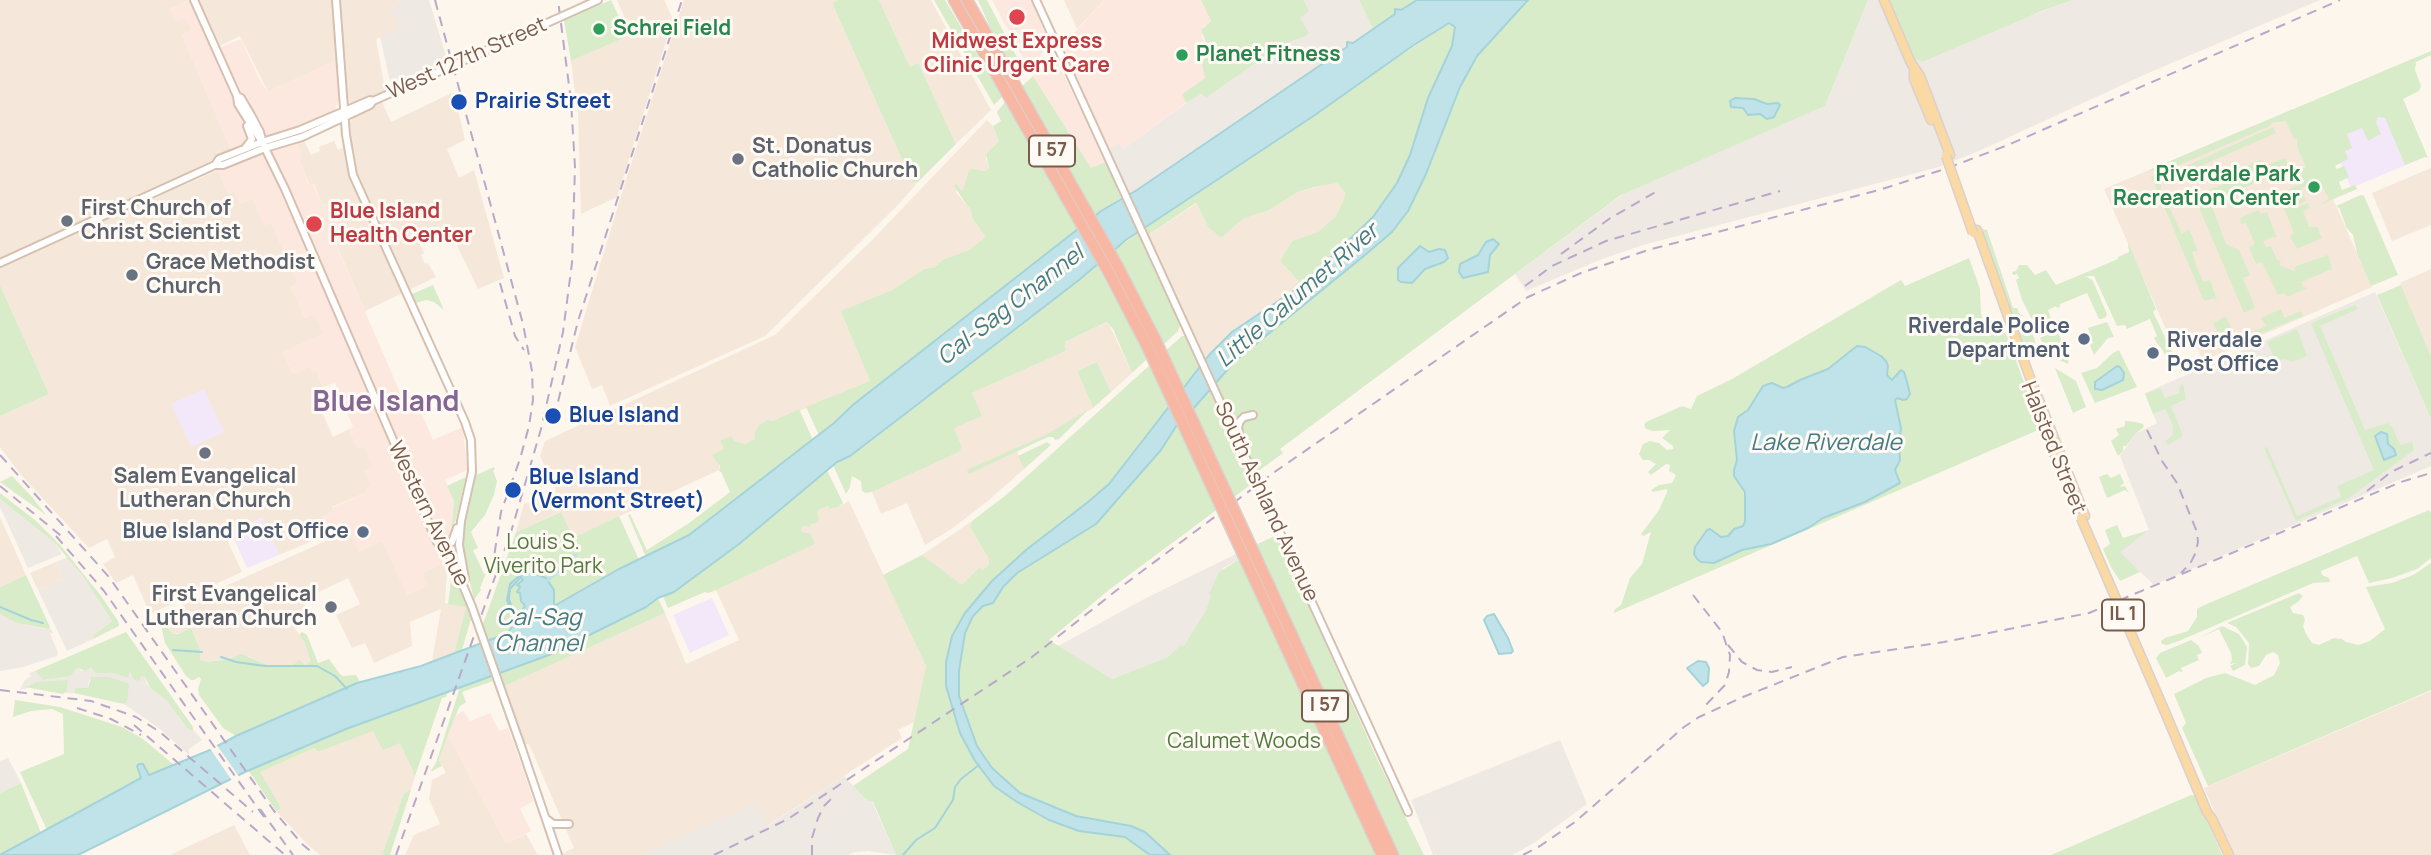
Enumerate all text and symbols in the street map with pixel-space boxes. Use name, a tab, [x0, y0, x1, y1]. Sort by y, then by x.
marker: Midwest Express Clinic Urgent Care	[1007, 7, 1027, 27]
street label: West 127th Street	[383, 13, 551, 105]
place label: Schrei Field	[613, 16, 731, 42]
marker: Schrei Field	[591, 21, 607, 37]
place label: Midwest Express Clinic Urgent Care	[924, 29, 1110, 79]
place label: Planet Fitness	[1196, 42, 1341, 68]
marker: Planet Fitness	[1174, 47, 1190, 63]
place label: Prairie Street	[475, 89, 611, 115]
marker: Prairie Street	[449, 92, 469, 112]
place label: St. Donatus Catholic Church	[752, 134, 918, 184]
road number: I 57	[1029, 136, 1075, 167]
marker: St. Donatus Catholic Church	[730, 151, 746, 167]
place label: Riverdale Park Recreation Center	[2113, 162, 2300, 212]
marker: Riverdale Park Recreation Center	[2306, 179, 2322, 195]
place label: First Church of Christ Scientist	[81, 196, 241, 246]
place label: Blue Island Health Center	[330, 199, 473, 249]
marker: First Church of Christ Scientist	[59, 213, 75, 229]
marker: Blue Island Health Center	[304, 214, 324, 234]
water label: Little Calumet River	[1211, 218, 1385, 374]
water label: Cal-Sag Channel	[932, 240, 1090, 372]
place label: Grace Methodist Church	[146, 250, 315, 300]
marker: Grace Methodist Church	[124, 267, 140, 283]
place label: Riverdale Police Department	[1908, 314, 2070, 364]
place label: Riverdale Post Office	[2167, 328, 2279, 378]
marker: Riverdale Police Department	[2076, 331, 2092, 347]
marker: Riverdale Post Office	[2145, 345, 2161, 361]
street label: Halsted Street	[2015, 378, 2091, 518]
district label: Blue Island	[312, 386, 460, 420]
street label: South Ashland Avenue	[1209, 398, 1323, 606]
place label: Blue Island	[569, 403, 679, 429]
marker: Blue Island	[543, 406, 563, 426]
water label: Lake Riverdale	[1750, 430, 1902, 458]
street label: Western Avenue	[382, 437, 474, 591]
marker: Salem Evangelical Lutheran Church	[197, 445, 213, 461]
place label: Salem Evangelical Lutheran Church	[114, 464, 296, 514]
place label: Blue Island (Vermont Street)	[529, 465, 705, 515]
marker: Blue Island (Vermont Street)	[503, 480, 523, 500]
place label: Blue Island Post Office	[123, 519, 349, 545]
marker: Blue Island Post Office	[355, 524, 371, 540]
park label: Louis S. Viverito Park	[484, 530, 602, 580]
place label: First Evangelical Lutheran Church	[145, 582, 317, 632]
marker: First Evangelical Lutheran Church	[323, 599, 339, 615]
road number: IL 1	[2102, 600, 2144, 630]
water label: Cal-Sag Channel	[495, 605, 583, 659]
road number: I 57	[1302, 691, 1348, 722]
park label: Calumet Woods	[1167, 729, 1321, 755]

